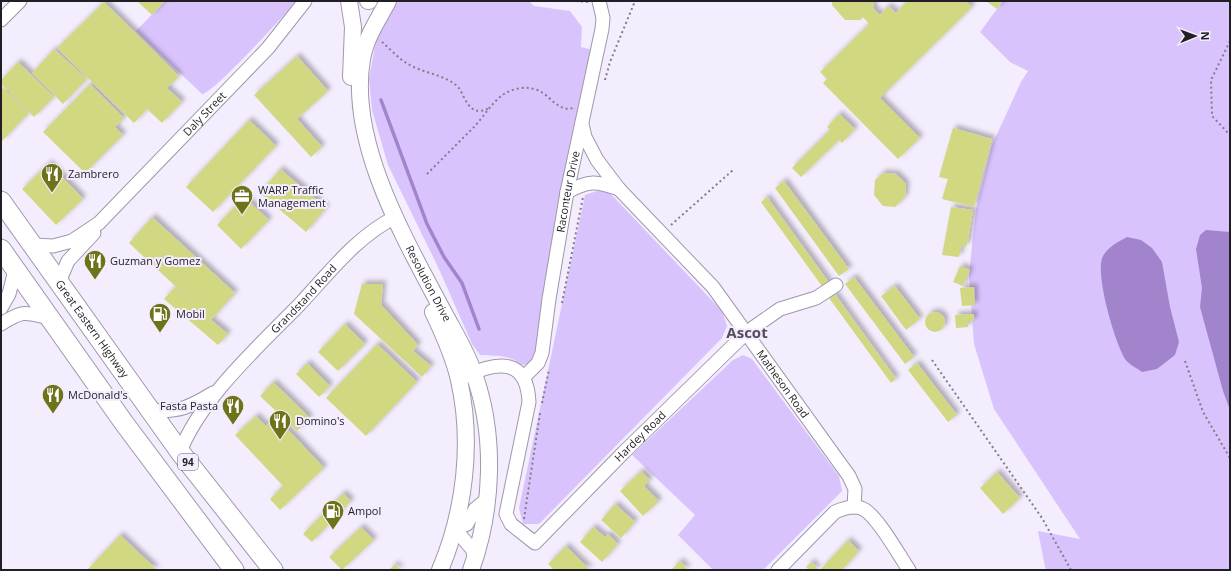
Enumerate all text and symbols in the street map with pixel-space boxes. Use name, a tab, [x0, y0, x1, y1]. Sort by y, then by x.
north arrow	[1175, 16, 1215, 56]
text: N	[1198, 31, 1213, 40]
street label: Daly Street	[179, 88, 229, 139]
street label: Raconteur Drive	[552, 149, 583, 233]
restaurant icon: Zambrero	[39, 161, 65, 194]
place label: Zambrero	[68, 166, 119, 181]
place label: WARP Traffic Management	[258, 182, 326, 210]
office icon: WARP Traffic Management	[229, 183, 255, 216]
street label: Resolution Drive	[403, 243, 455, 324]
restaurant icon: Guzman y Gomez	[82, 248, 108, 281]
place label: Guzman y Gomez	[110, 253, 200, 268]
street label: Grandstand Road	[267, 261, 339, 336]
street label: Great Eastern Highway	[52, 277, 133, 381]
fuel station icon: Mobil	[147, 301, 173, 334]
place label: Mobil	[176, 306, 205, 321]
district label: Ascot	[726, 322, 768, 342]
street label: Matheson Road	[754, 347, 813, 421]
restaurant icon: McDonald's	[40, 382, 66, 415]
place label: McDonald's	[68, 387, 128, 402]
restaurant icon: Fasta Pasta	[220, 393, 246, 426]
place label: Fasta Pasta	[160, 398, 218, 413]
street label: Hardey Road	[611, 407, 669, 465]
restaurant icon: Domino's	[267, 408, 293, 441]
place label: Domino's	[296, 413, 345, 428]
road number: 94	[178, 454, 198, 470]
fuel station icon: Ampol	[320, 498, 346, 531]
place label: Ampol	[348, 503, 381, 518]

